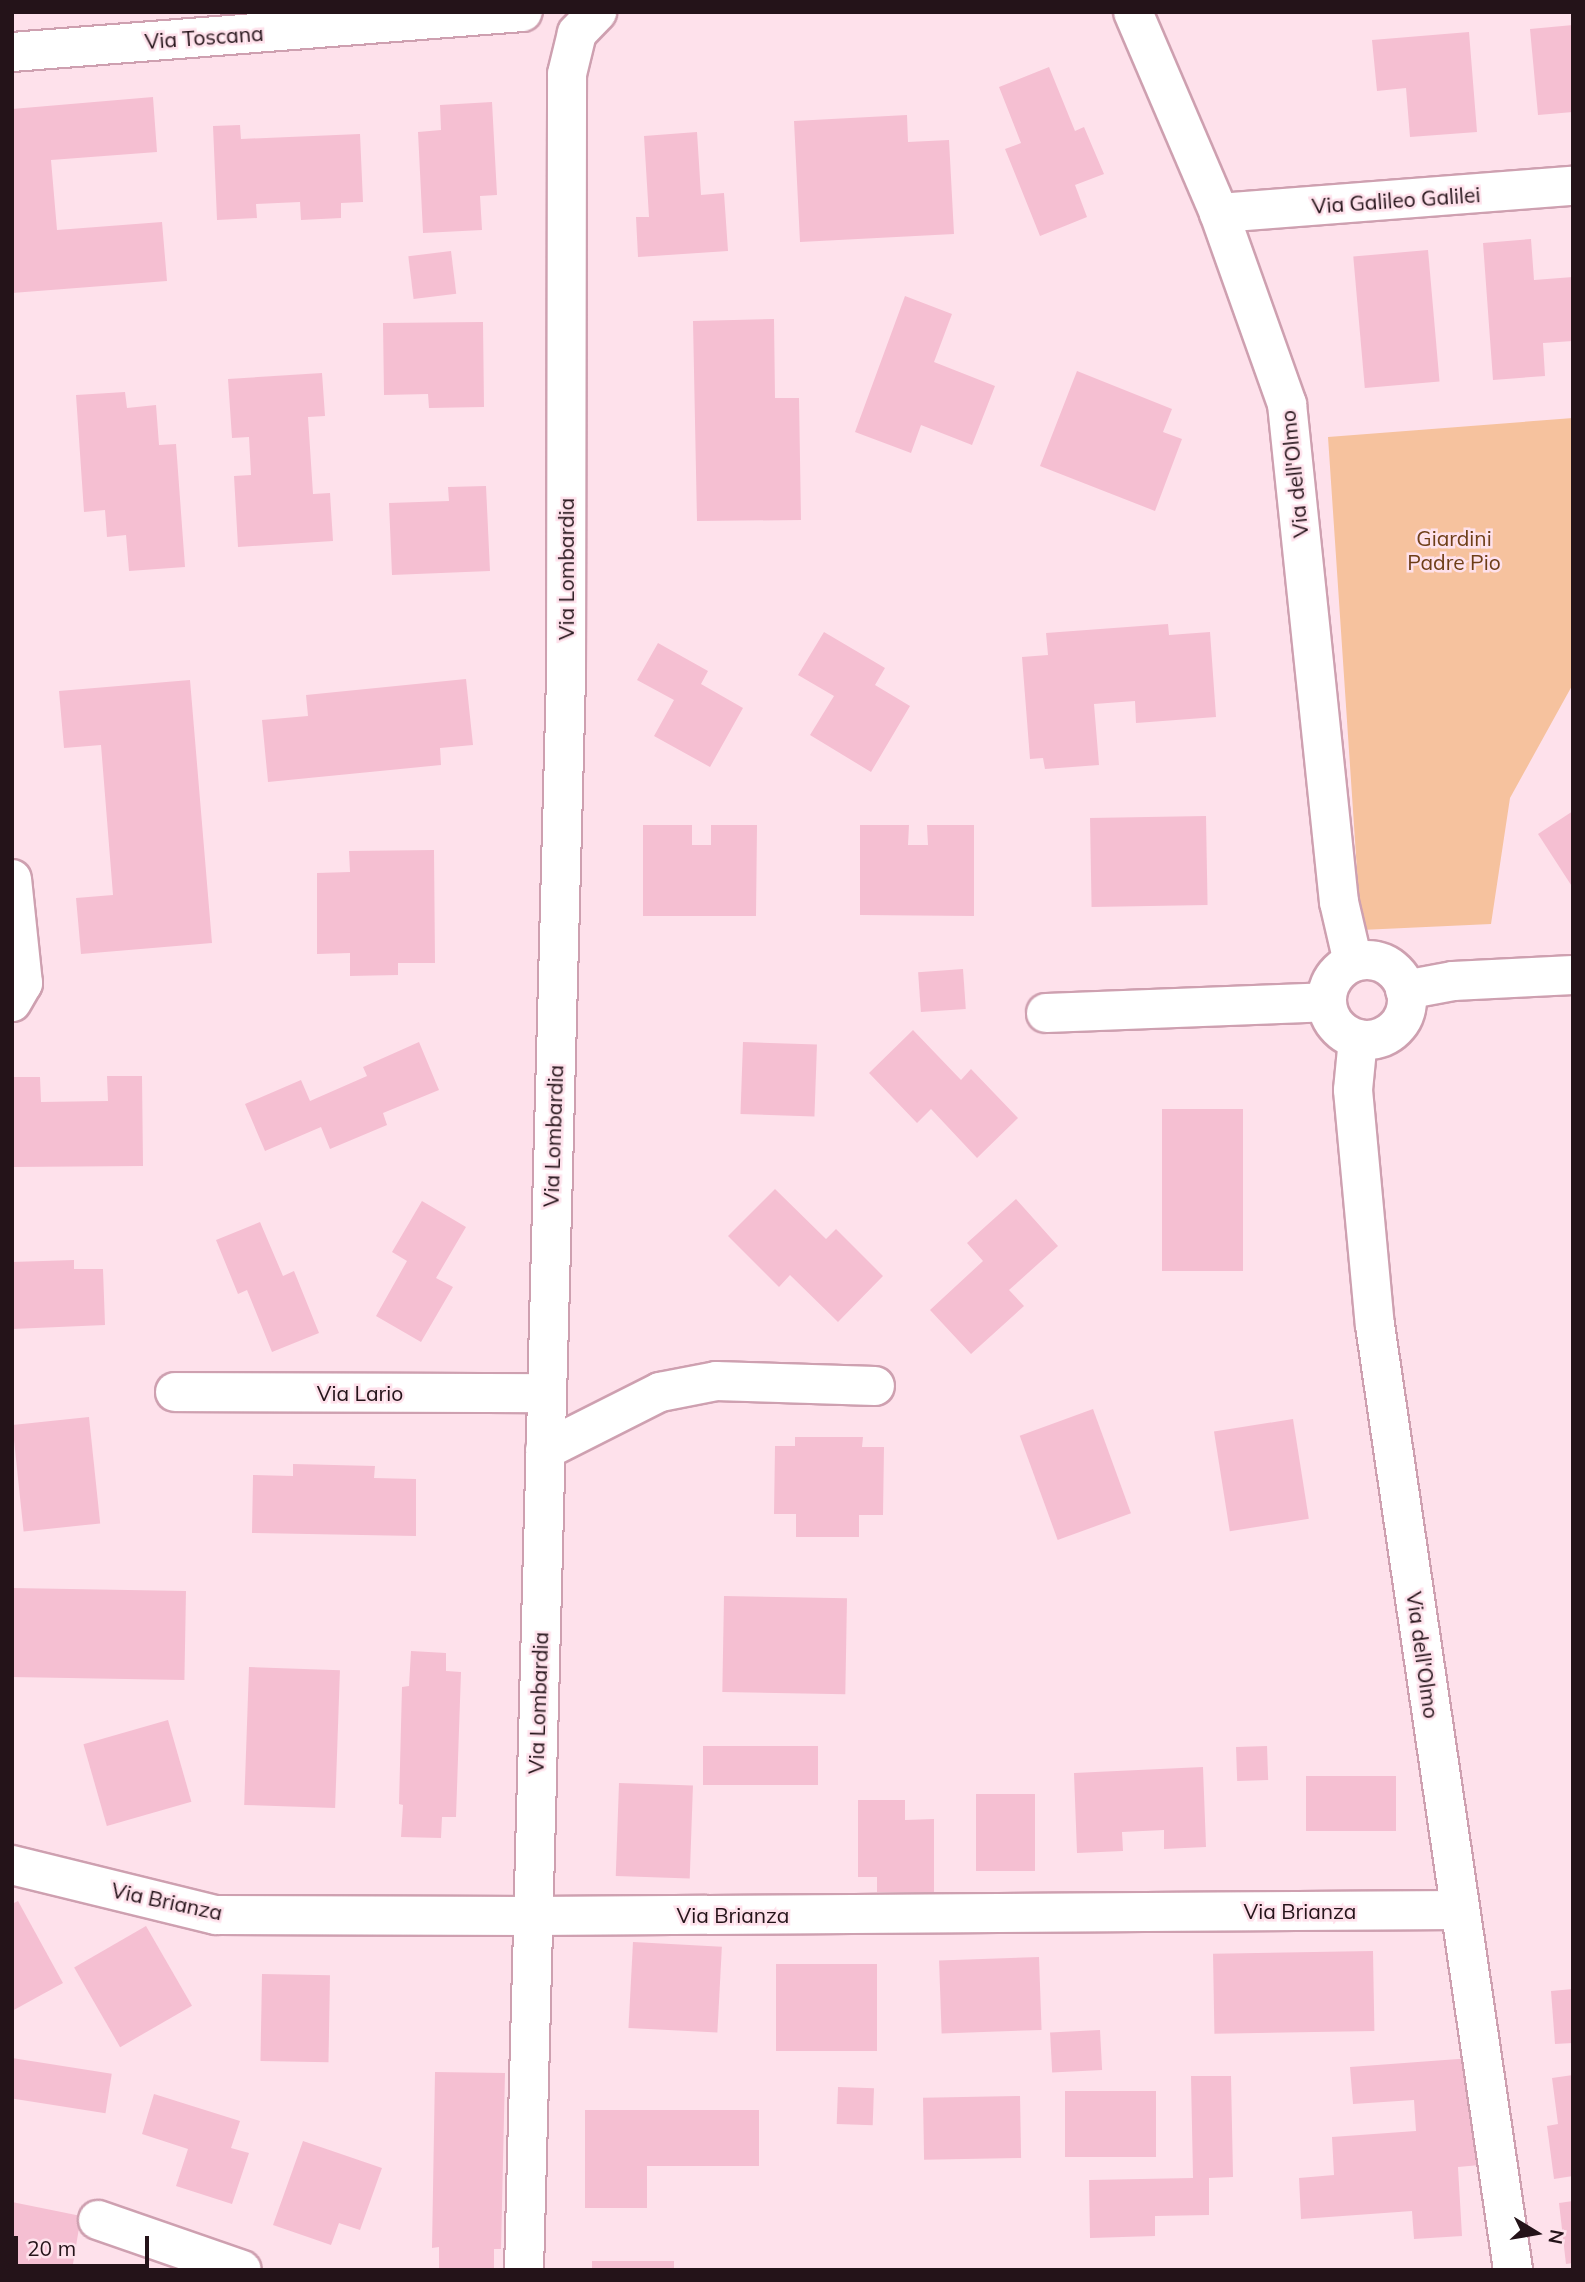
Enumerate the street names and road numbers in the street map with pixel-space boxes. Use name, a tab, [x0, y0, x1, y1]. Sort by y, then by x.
street label: Via Toscana	[144, 20, 264, 54]
street label: Via Galileo Galilei	[1311, 182, 1481, 218]
street label: Via dell'Olmo	[1275, 409, 1313, 539]
street label: Via Lombardia	[553, 498, 579, 640]
street label: Via Lombardia	[538, 1064, 568, 1208]
street label: Via Lario	[317, 1380, 403, 1406]
street label: Via dell'Olmo	[1402, 1590, 1444, 1720]
street label: Via Lombardia	[523, 1631, 553, 1775]
street label: Via Brianza	[109, 1877, 225, 1925]
street label: Via Brianza	[1244, 1898, 1356, 1924]
street label: Via Brianza	[677, 1902, 789, 1928]

